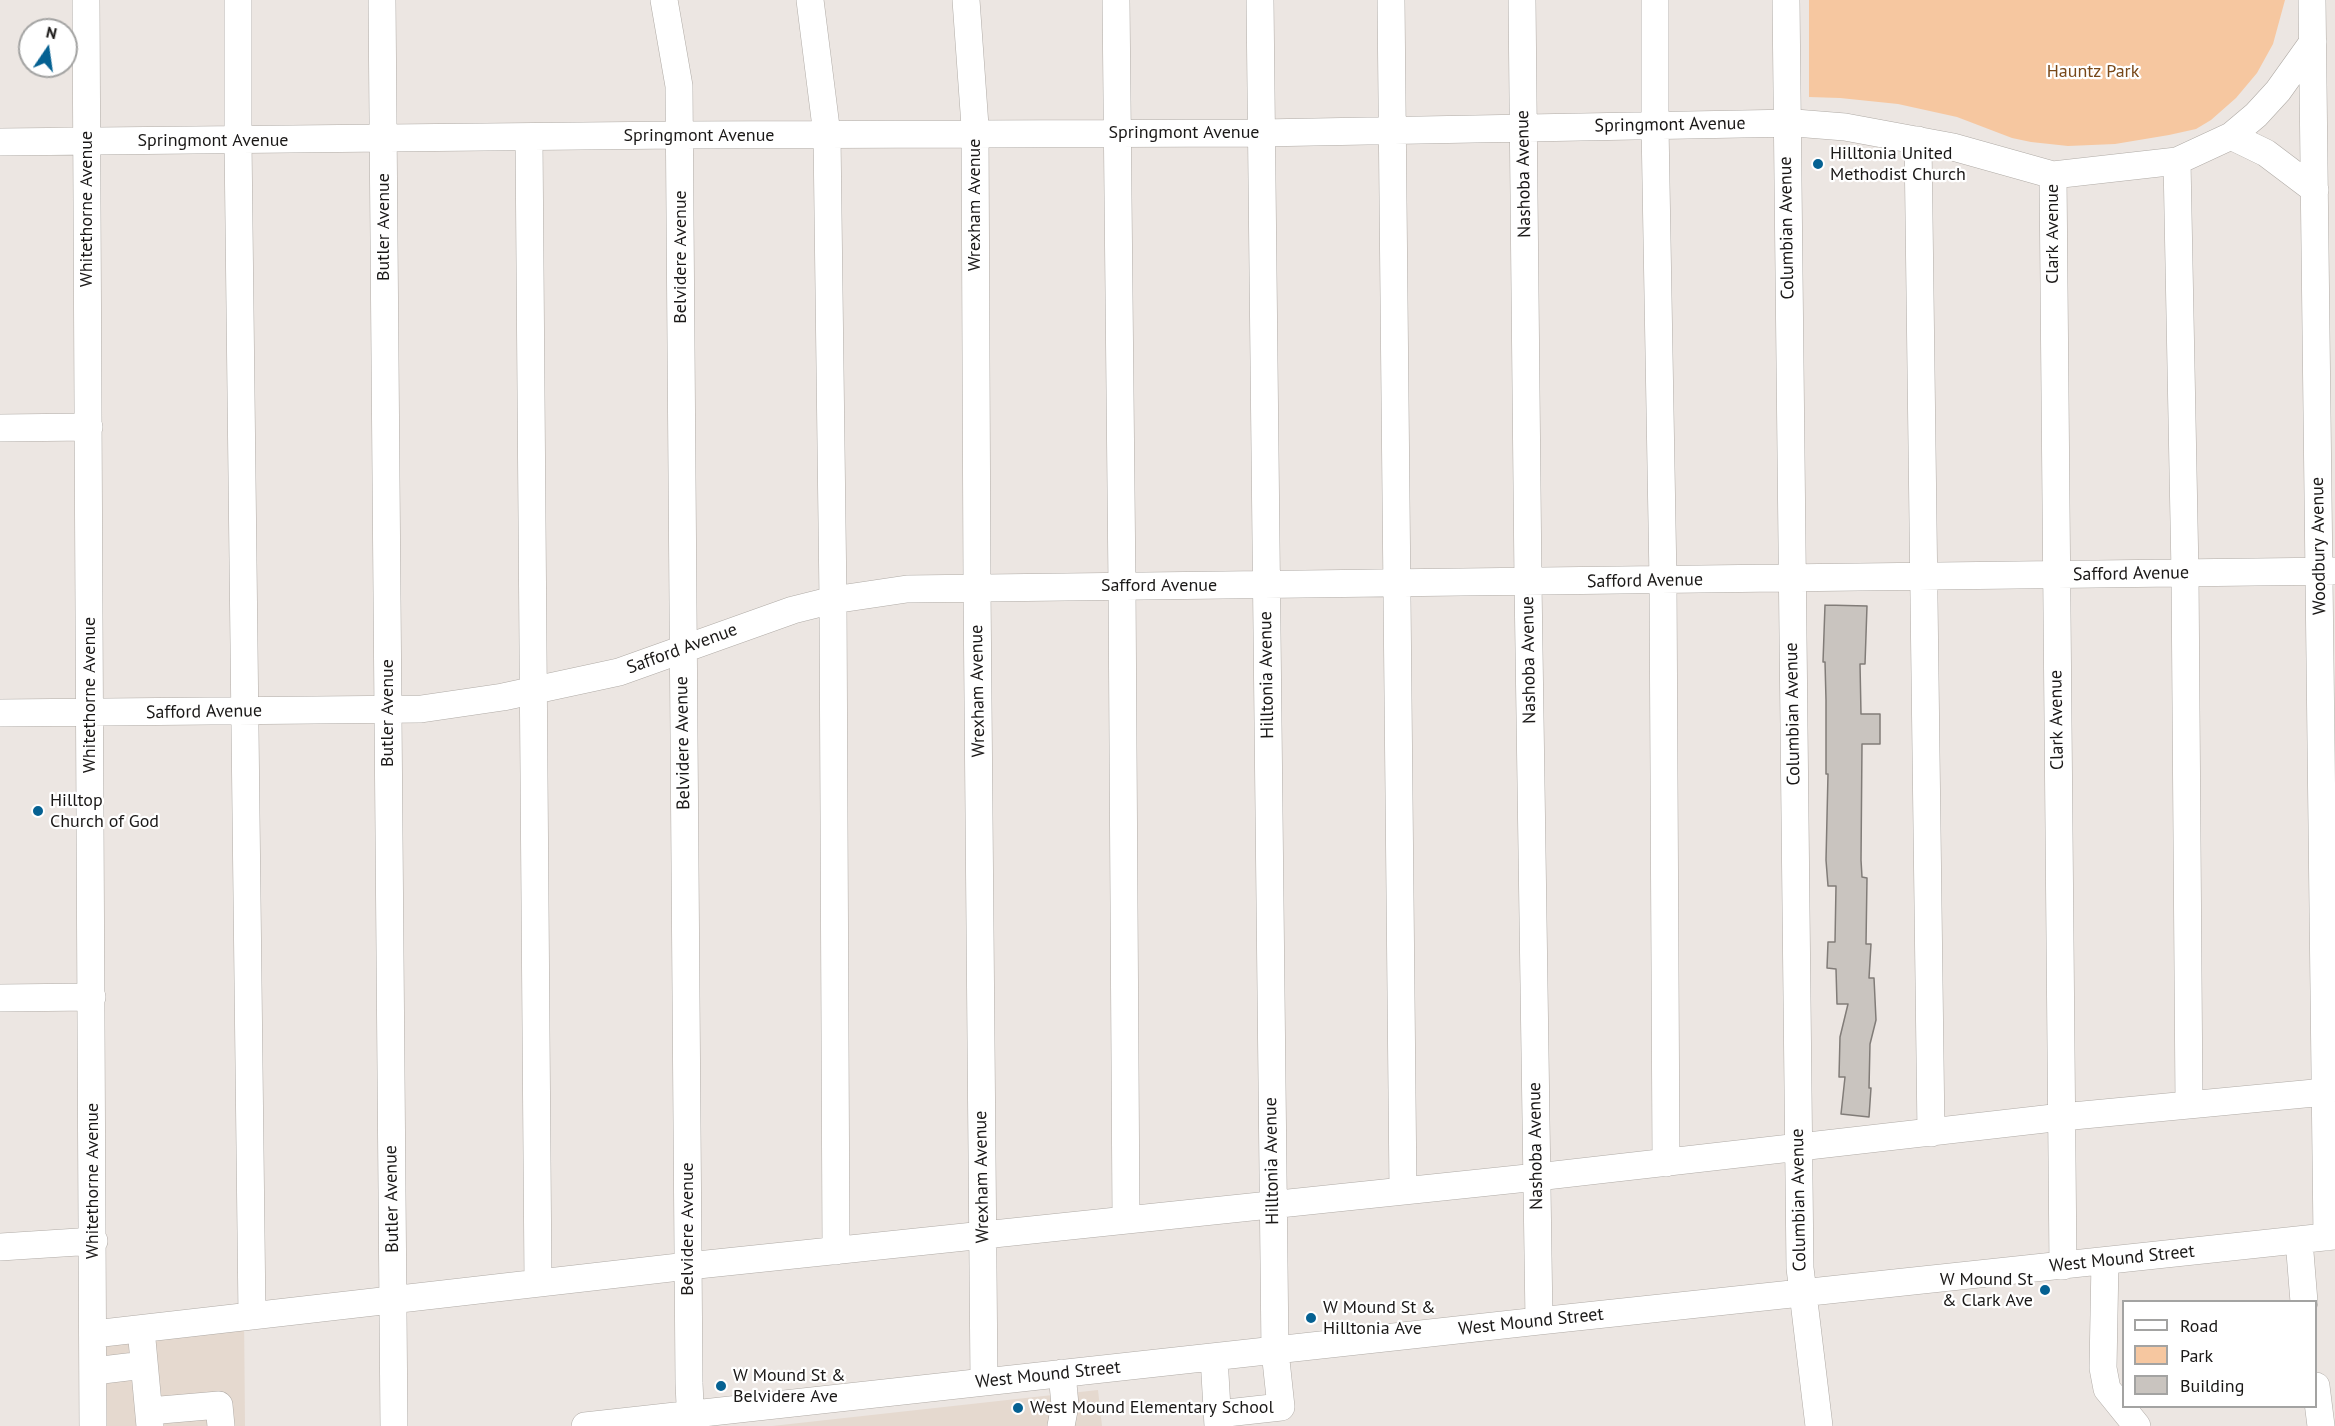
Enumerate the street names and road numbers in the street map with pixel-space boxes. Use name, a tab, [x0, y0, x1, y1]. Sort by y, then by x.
street label: Nashoba Avenue	[1512, 110, 1536, 238]
street label: Springmont Avenue	[1594, 113, 1746, 137]
street label: Springmont Avenue	[1109, 122, 1259, 144]
street label: Springmont Avenue	[624, 125, 774, 147]
street label: Springmont Avenue	[138, 130, 288, 152]
street label: Whitethorne Avenue	[76, 131, 98, 287]
street label: Wrexham Avenue	[964, 139, 986, 271]
street label: Columbian Avenue	[1775, 156, 1799, 300]
street label: Butler Avenue	[373, 173, 395, 281]
street label: Clark Avenue	[2042, 184, 2064, 284]
street label: Belvidere Avenue	[670, 190, 692, 324]
street label: Woodbury Avenue	[2307, 477, 2331, 615]
street label: Safford Avenue	[2073, 562, 2189, 586]
street label: Safford Avenue	[1587, 569, 1703, 593]
street label: Safford Avenue	[1101, 575, 1217, 597]
street label: Nashoba Avenue	[1517, 596, 1541, 724]
street label: Hilltonia Avenue	[1255, 611, 1279, 739]
street label: Whitethorne Avenue	[79, 617, 101, 773]
street label: Safford Avenue	[624, 619, 740, 679]
street label: Wrexham Avenue	[966, 624, 990, 758]
street label: Columbian Avenue	[1781, 642, 1805, 786]
street label: Butler Avenue	[377, 659, 399, 767]
street label: Clark Avenue	[2045, 670, 2069, 770]
street label: Belvidere Avenue	[671, 676, 695, 810]
street label: Safford Avenue	[146, 700, 262, 724]
street label: Nashoba Avenue	[1524, 1082, 1548, 1210]
street label: Hilltonia Avenue	[1260, 1097, 1284, 1225]
street label: Whitethorne Avenue	[82, 1103, 104, 1259]
street label: Wrexham Avenue	[970, 1110, 994, 1244]
street label: Columbian Avenue	[1787, 1128, 1811, 1272]
street label: Butler Avenue	[380, 1145, 404, 1253]
street label: Belvidere Avenue	[677, 1162, 699, 1296]
street label: West Mound Street	[2048, 1241, 2196, 1277]
street label: West Mound Street	[1457, 1304, 1605, 1340]
street label: West Mound Street	[974, 1357, 1122, 1393]

